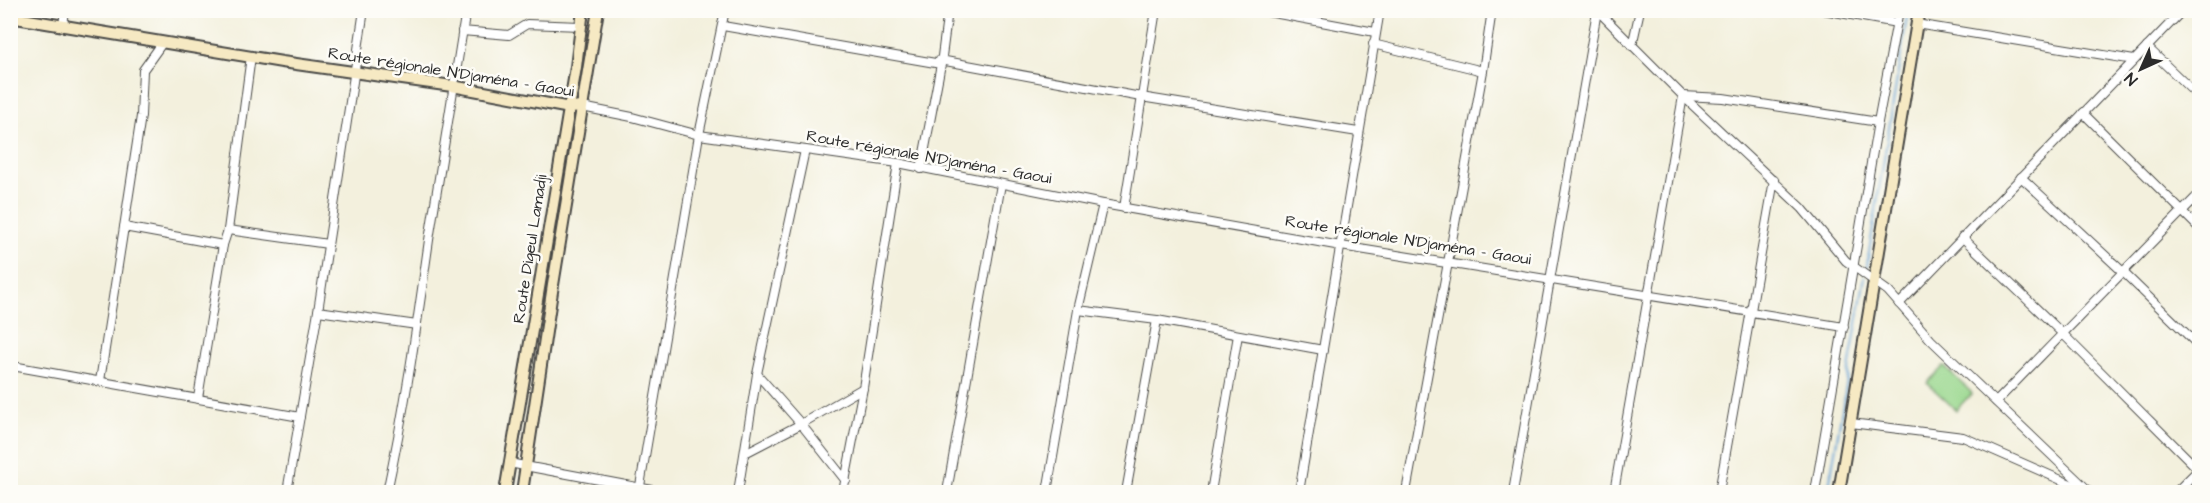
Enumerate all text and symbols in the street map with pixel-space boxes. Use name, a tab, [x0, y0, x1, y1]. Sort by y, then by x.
north arrow	[2111, 39, 2171, 99]
street label: Route régionale N'Djaména - Gaoui	[326, 42, 576, 103]
text: N	[2120, 68, 2142, 90]
street label: Route régionale N'Djaména - Gaoui	[804, 125, 1054, 191]
street label: Route Digeul Lamadji	[507, 173, 554, 325]
street label: Route régionale N'Djaména - Gaoui	[1283, 210, 1533, 271]

